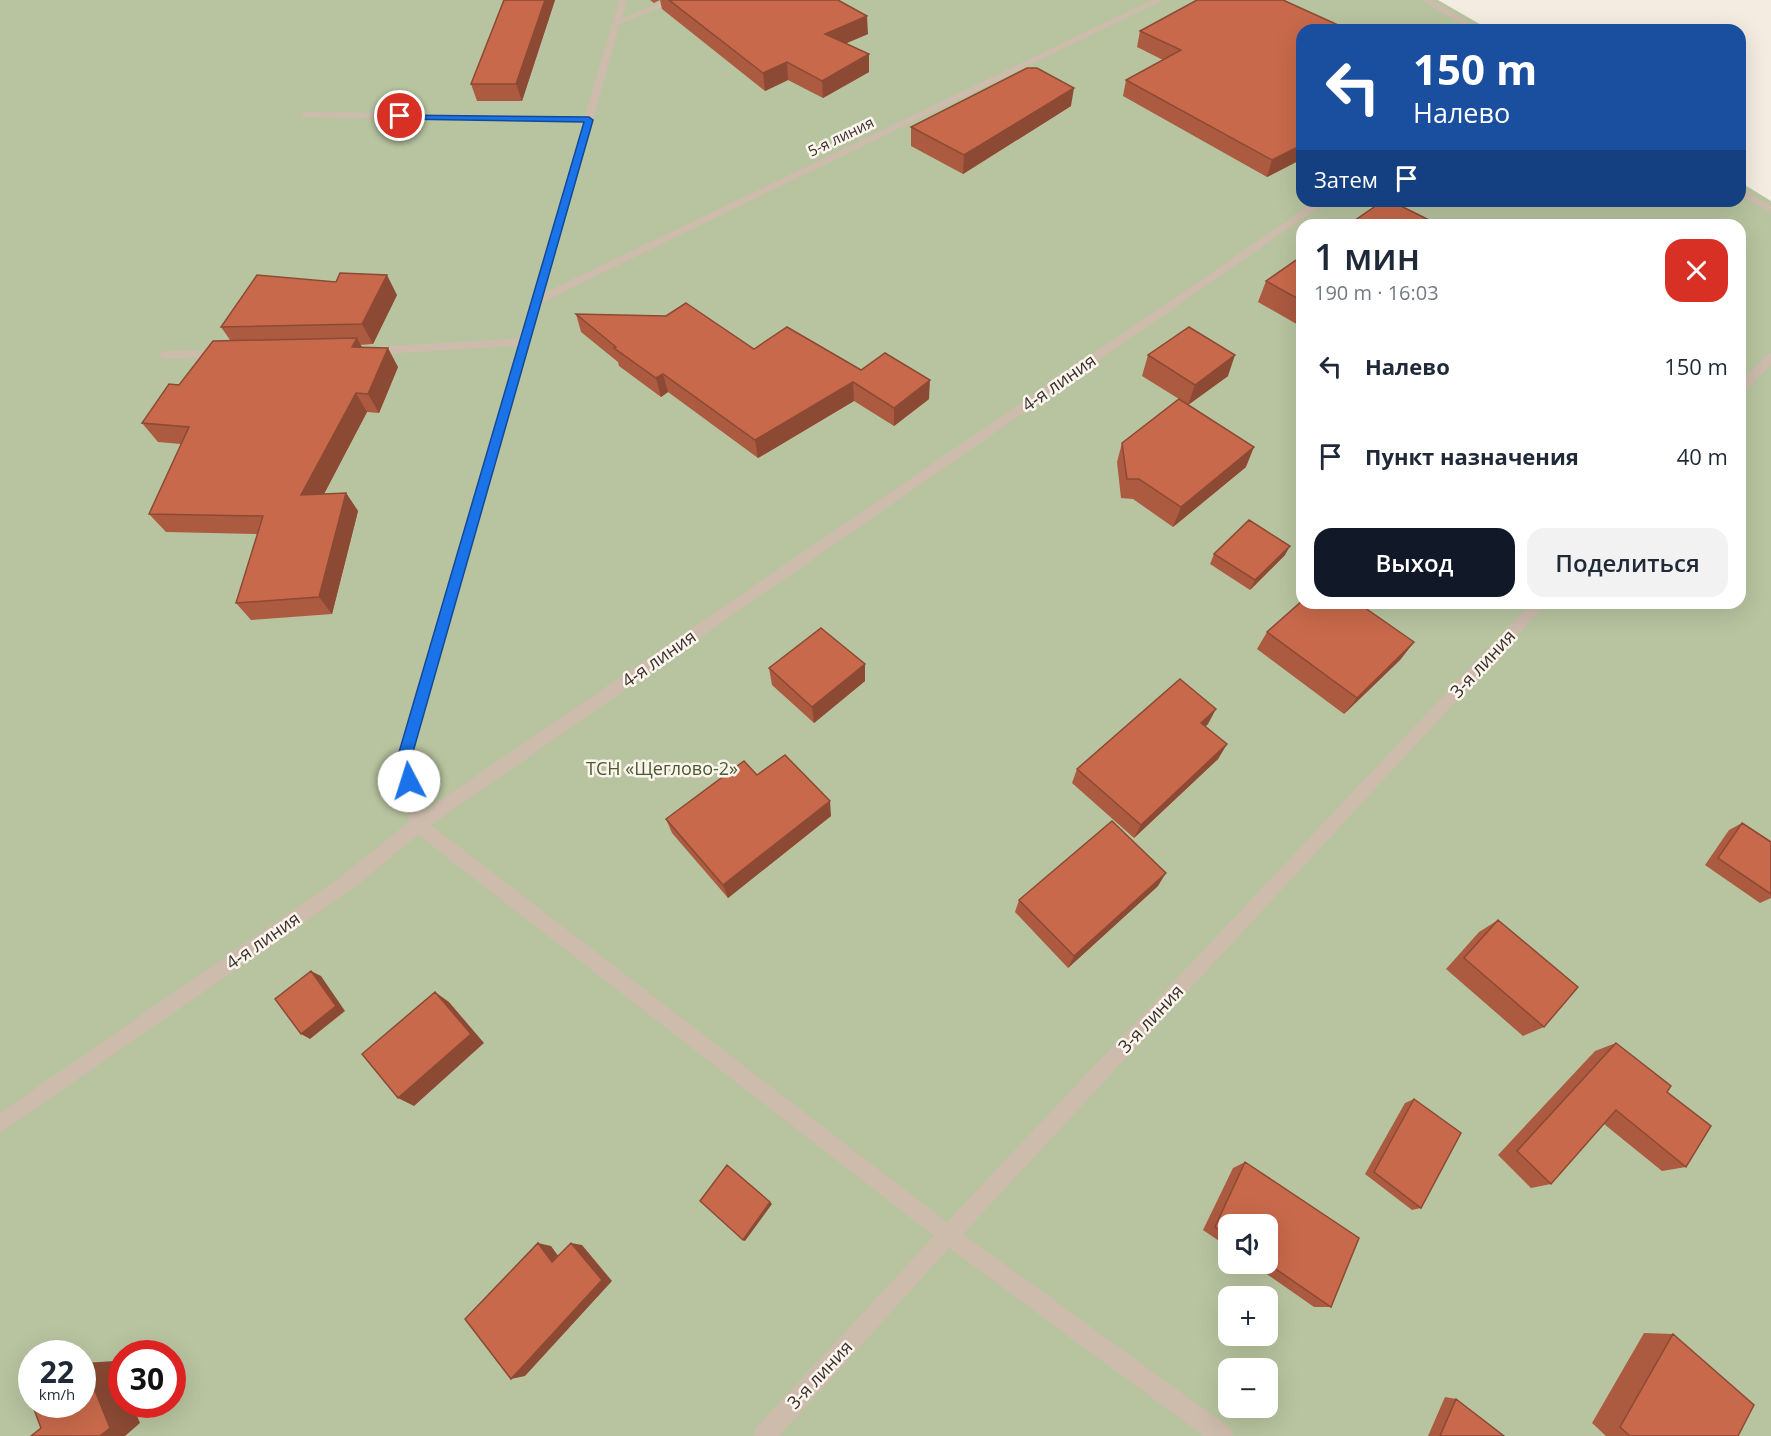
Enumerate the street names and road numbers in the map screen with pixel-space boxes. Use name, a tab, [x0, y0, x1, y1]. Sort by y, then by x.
street label: 5-я линия	[804, 112, 877, 161]
street label: 4-я линия	[1017, 348, 1100, 416]
street label: 4-я линия	[617, 624, 700, 692]
street label: 3-я линия	[1444, 624, 1520, 703]
street label: 4-я линия	[221, 906, 304, 974]
street label: 3-я линия	[1112, 979, 1188, 1058]
street label: 3-я линия	[781, 1335, 857, 1414]

